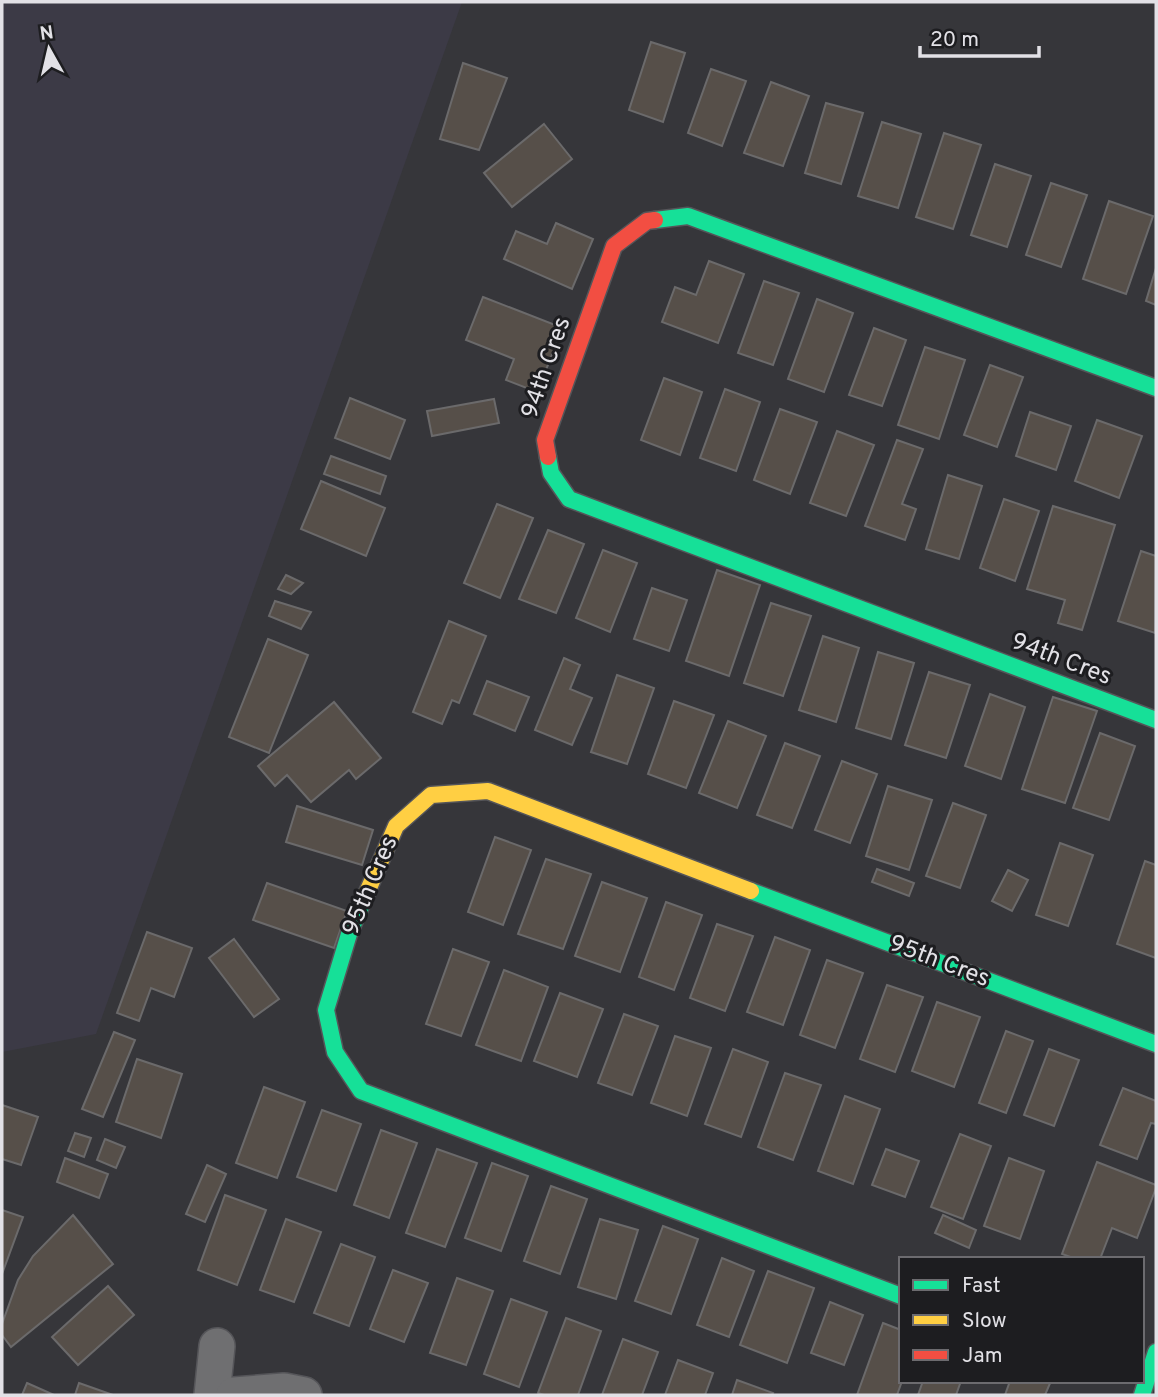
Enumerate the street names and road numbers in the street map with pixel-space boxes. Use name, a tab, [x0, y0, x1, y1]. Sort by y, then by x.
street label: 94th Cres	[516, 313, 578, 423]
street label: 94th Cres	[1007, 627, 1115, 693]
street label: 95th Cres	[337, 832, 405, 940]
street label: 95th Cres	[885, 929, 993, 995]

